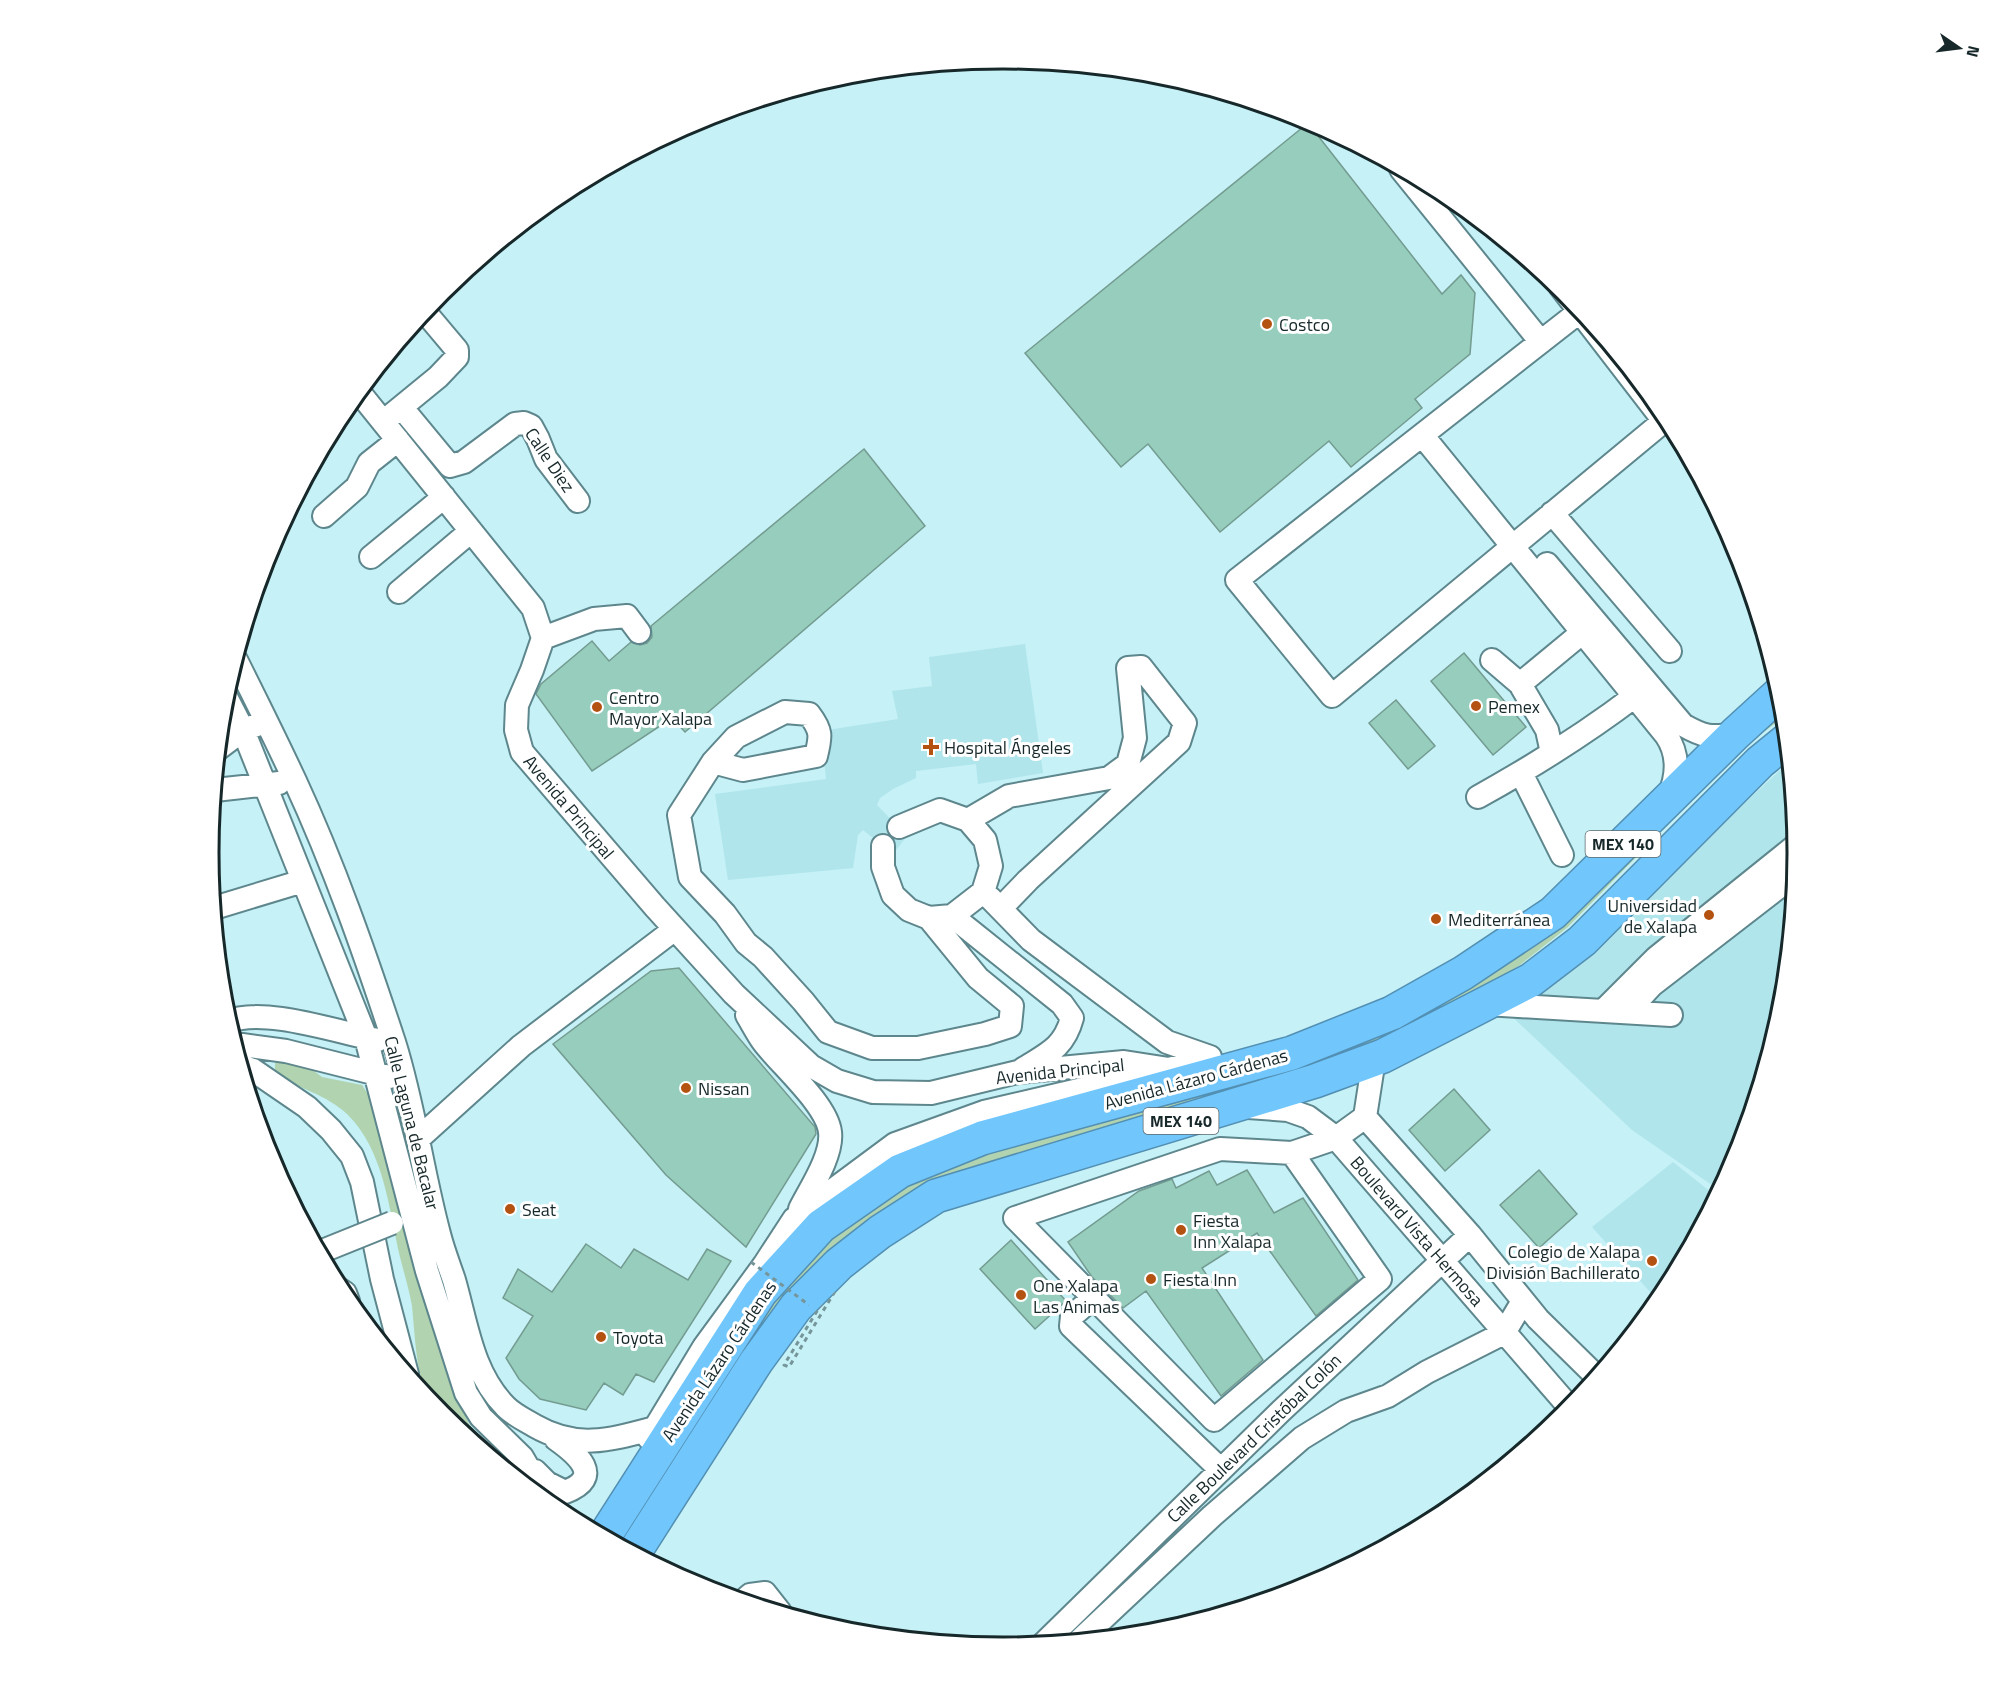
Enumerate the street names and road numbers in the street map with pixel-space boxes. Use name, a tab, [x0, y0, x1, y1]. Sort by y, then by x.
street label: Calle Diez	[518, 422, 582, 498]
street label: Avenida Principal	[517, 749, 621, 865]
road number: MEX 140	[1586, 831, 1660, 857]
street label: Calle Laguna de Bacalar	[377, 1033, 447, 1213]
street label: Avenida Lázaro Cárdenas	[1101, 1042, 1291, 1116]
street label: Avenida Principal	[994, 1051, 1126, 1091]
road number: MEX 140	[1144, 1108, 1218, 1134]
street label: Boulevard Vista Hermosa	[1344, 1150, 1490, 1312]
street label: Avenida Lázaro Cárdenas	[655, 1275, 783, 1447]
street label: Calle Boulevard Cristóbal Colón	[1161, 1347, 1347, 1529]

